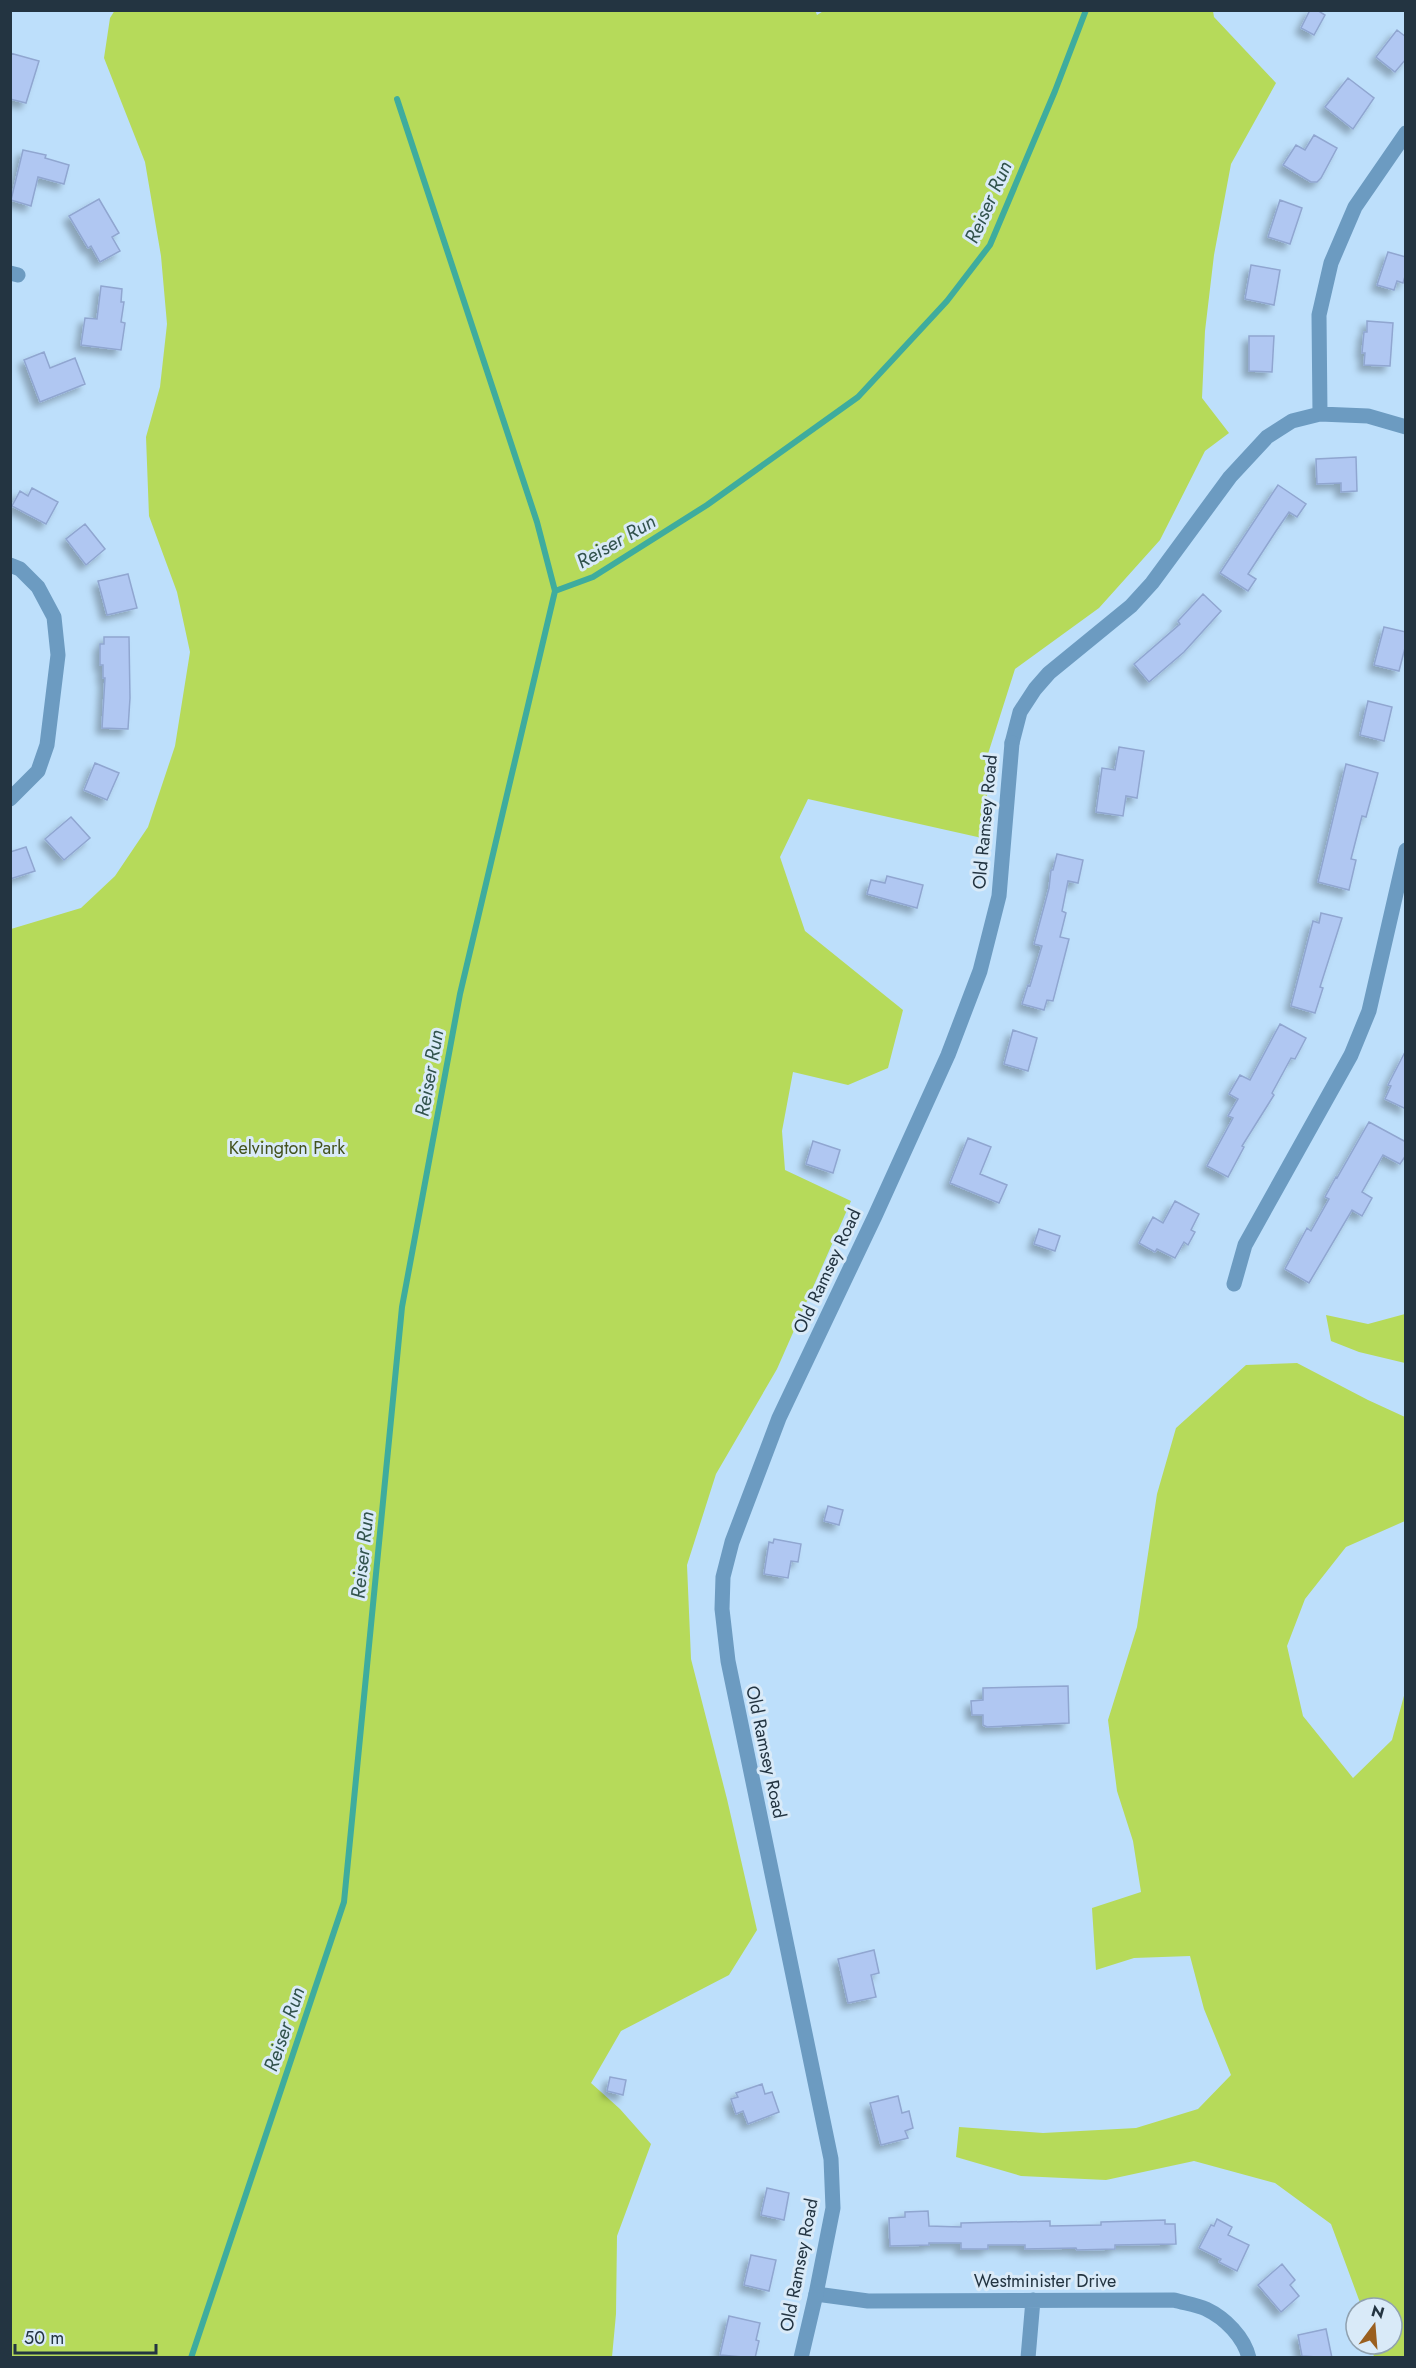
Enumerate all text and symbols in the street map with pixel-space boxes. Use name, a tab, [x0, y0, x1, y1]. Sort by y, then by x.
water label: Reiser Run	[957, 156, 1020, 248]
water label: Reiser Run	[571, 507, 661, 576]
street label: Old Ramsey Road	[966, 754, 1004, 890]
water label: Reiser Run	[408, 1027, 451, 1119]
park label: Kelvington Park	[229, 1135, 345, 1161]
street label: Old Ramsey Road	[787, 1204, 867, 1338]
water label: Reiser Run	[343, 1510, 381, 1600]
street label: Old Ramsey Road	[739, 1683, 793, 1821]
water label: Reiser Run	[256, 1983, 312, 2075]
street label: Old Ramsey Road	[773, 2196, 825, 2334]
street label: Westminister Drive	[974, 2268, 1116, 2294]
north arrow	[1344, 2296, 1404, 2356]
text: N	[1369, 2299, 1387, 2325]
scale bar	[15, 2317, 156, 2355]
text: 50 m	[24, 2325, 64, 2351]

